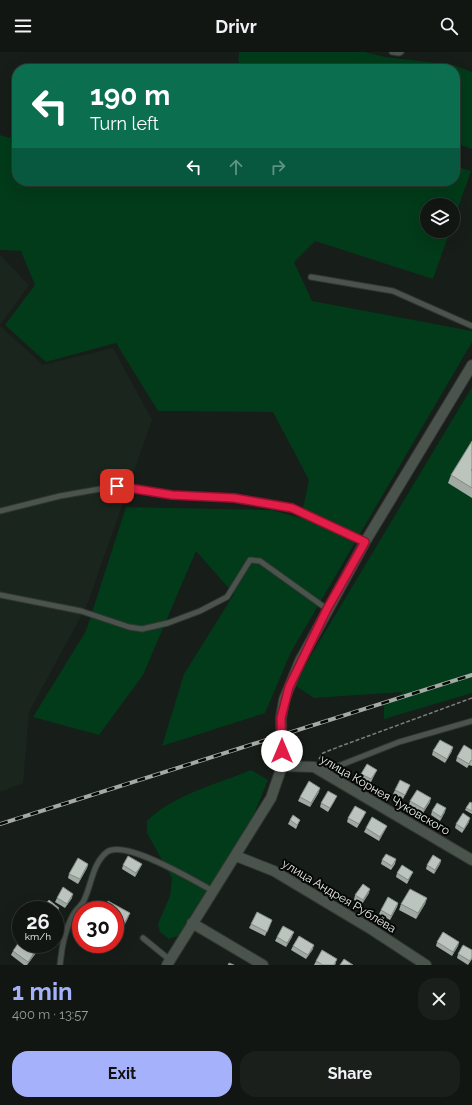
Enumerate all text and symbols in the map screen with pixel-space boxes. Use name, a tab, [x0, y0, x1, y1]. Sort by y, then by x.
icon: menu	[12, 15, 34, 37]
icon: search	[438, 15, 460, 37]
text: Drivr	[215, 16, 257, 37]
text: 190 m	[90, 79, 170, 112]
icon: left	[24, 80, 76, 132]
text: Turn left	[90, 113, 159, 134]
icon: left	[183, 156, 205, 178]
icon: ahead	[225, 156, 247, 178]
icon: right	[267, 156, 289, 178]
map controls	[420, 198, 460, 238]
button: layers	[420, 198, 460, 238]
pin	[100, 469, 134, 503]
icon: arrive	[106, 475, 128, 497]
position arrow	[261, 730, 303, 772]
street label: улица Корнея Чуковского	[318, 752, 452, 838]
street label: улица Андрея Рублёва	[279, 856, 399, 936]
speed limit sign: 30	[72, 901, 124, 953]
text: 26	[26, 910, 50, 934]
text: km/h	[25, 931, 51, 942]
text: 1 min	[12, 977, 73, 1006]
button: close	[418, 978, 460, 1020]
text: 400 m · 13:57	[12, 1007, 88, 1022]
button: Exit	[12, 1051, 232, 1097]
button: Share	[240, 1051, 460, 1097]

